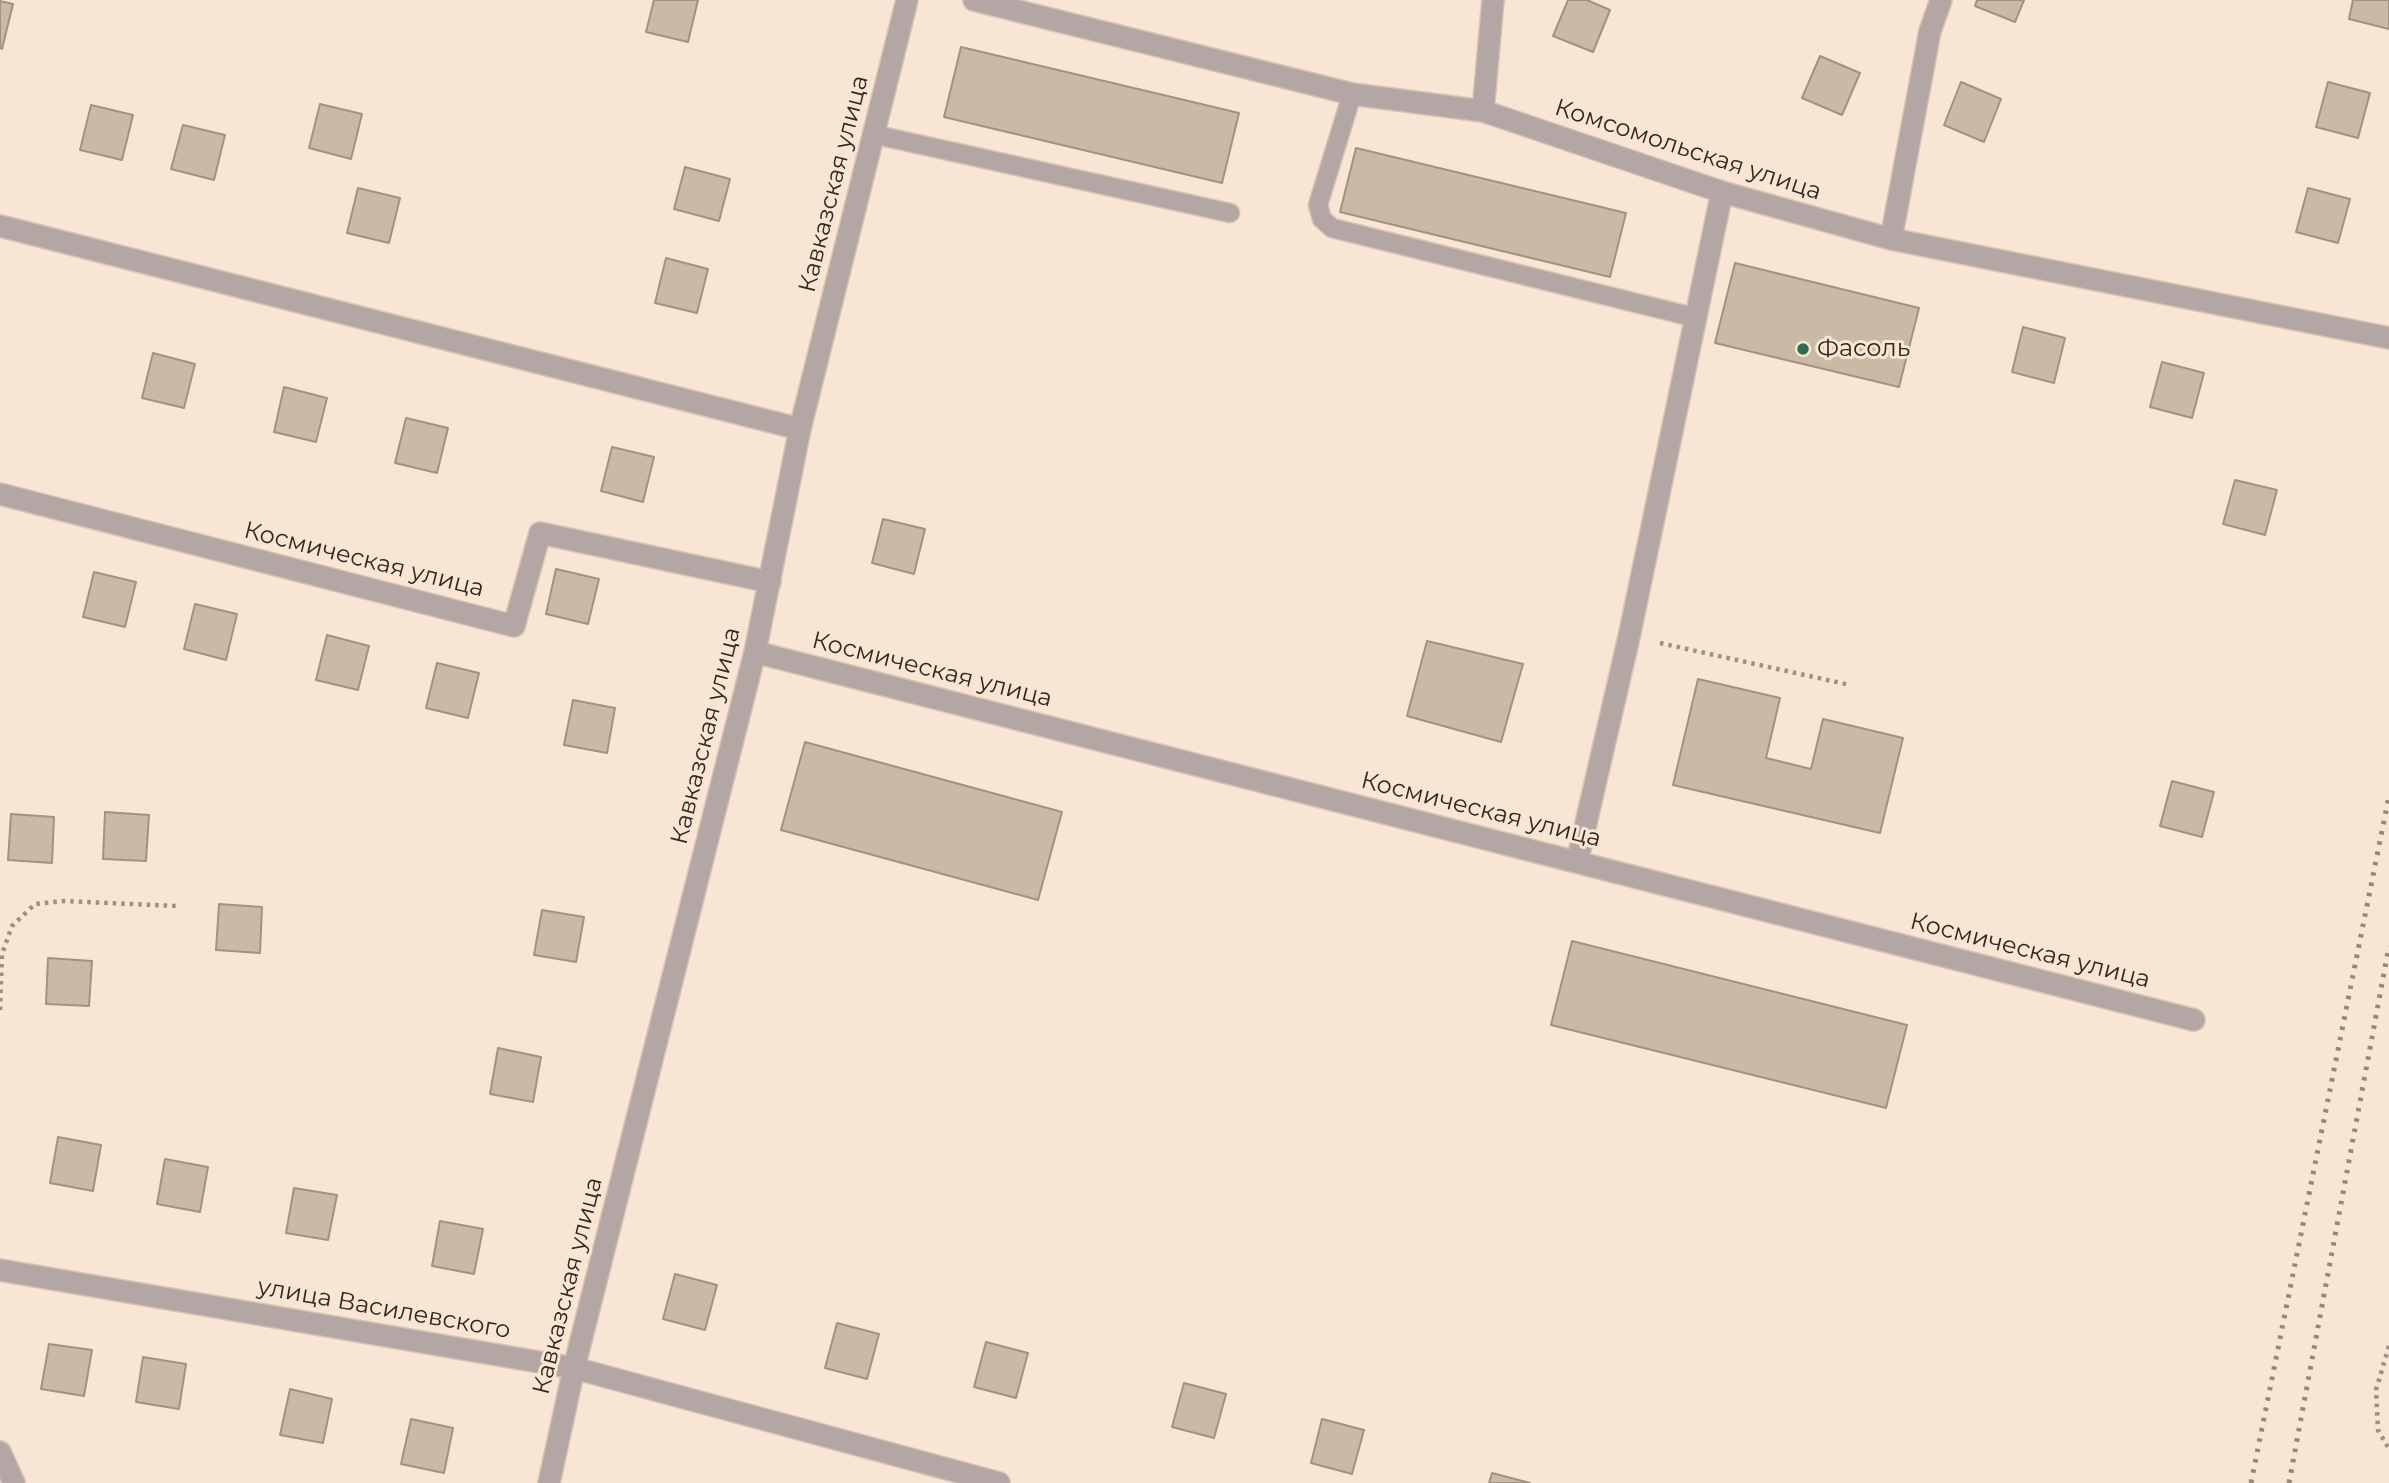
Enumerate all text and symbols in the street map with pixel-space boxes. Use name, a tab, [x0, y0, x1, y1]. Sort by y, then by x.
street label: Кавказская улица	[793, 73, 875, 295]
street label: Комсомольская улица	[1551, 93, 1825, 207]
place label: Фасоль	[1817, 335, 1910, 363]
marker: Фасоль	[1795, 341, 1811, 357]
street label: Космическая улица	[241, 516, 487, 604]
street label: Кавказская улица	[665, 625, 747, 847]
street label: Космическая улица	[809, 626, 1055, 714]
street label: Космическая улица	[1358, 766, 1604, 854]
street label: Космическая улица	[1907, 907, 2153, 995]
street label: Кавказская улица	[527, 1175, 609, 1397]
street label: улица Василевского	[255, 1273, 513, 1345]

